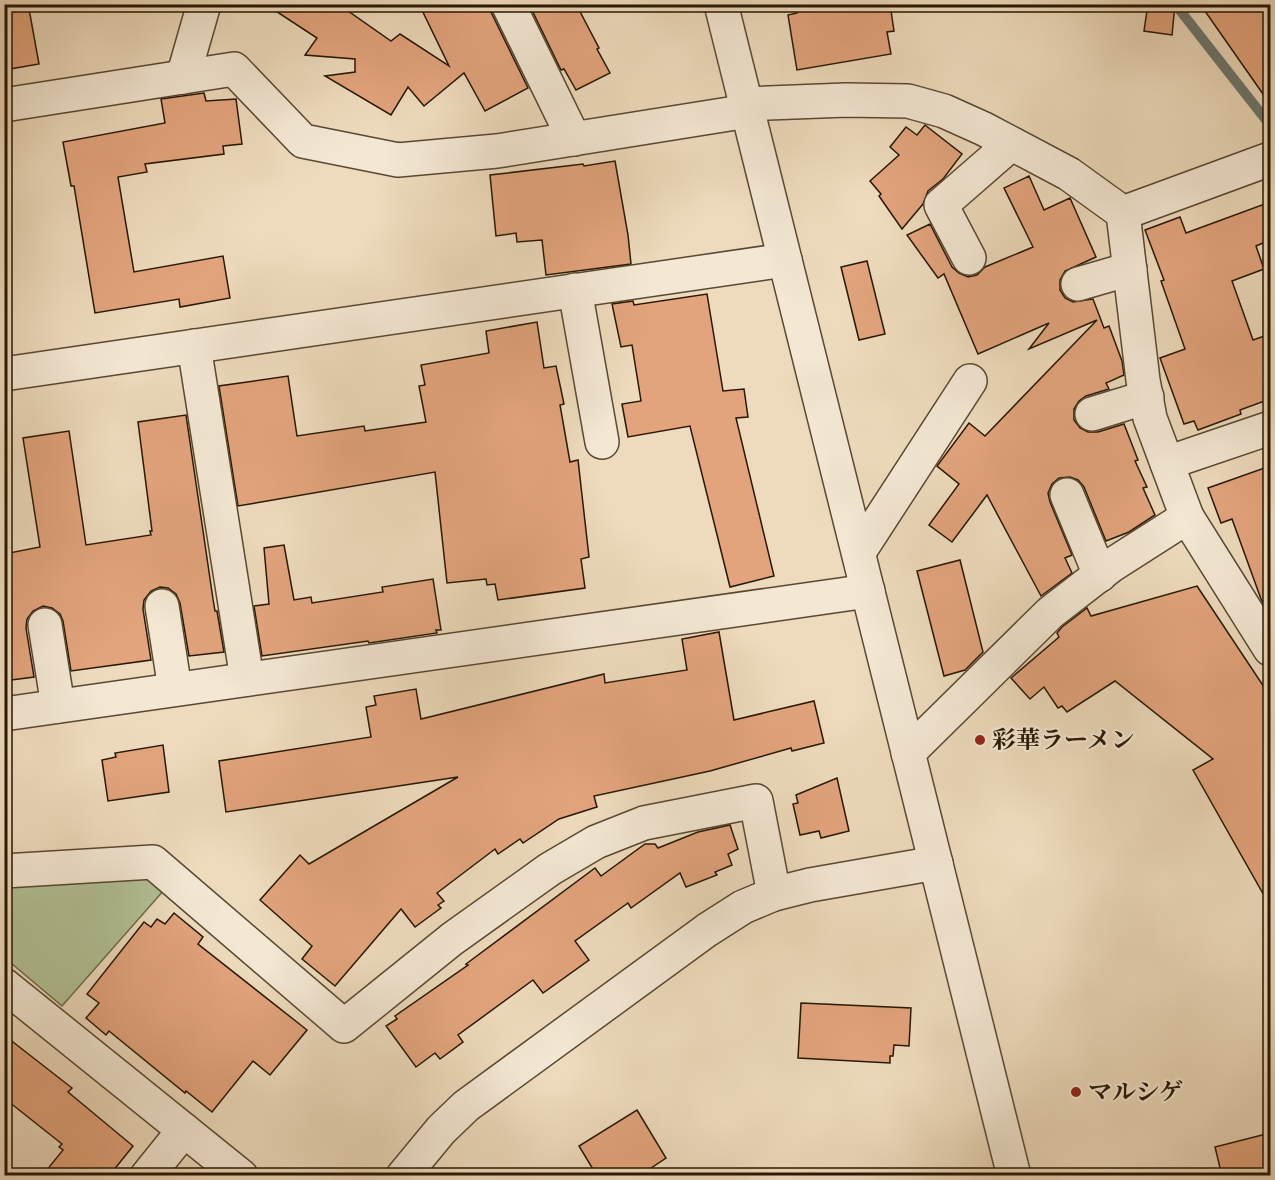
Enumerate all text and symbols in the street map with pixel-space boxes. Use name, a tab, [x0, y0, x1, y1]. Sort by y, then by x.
place label: 彩華ラーメン	[992, 724, 1135, 755]
marker: 彩華ラーメン	[973, 733, 987, 747]
place label: マルシゲ	[1088, 1076, 1183, 1107]
marker: マルシゲ	[1069, 1085, 1083, 1099]

